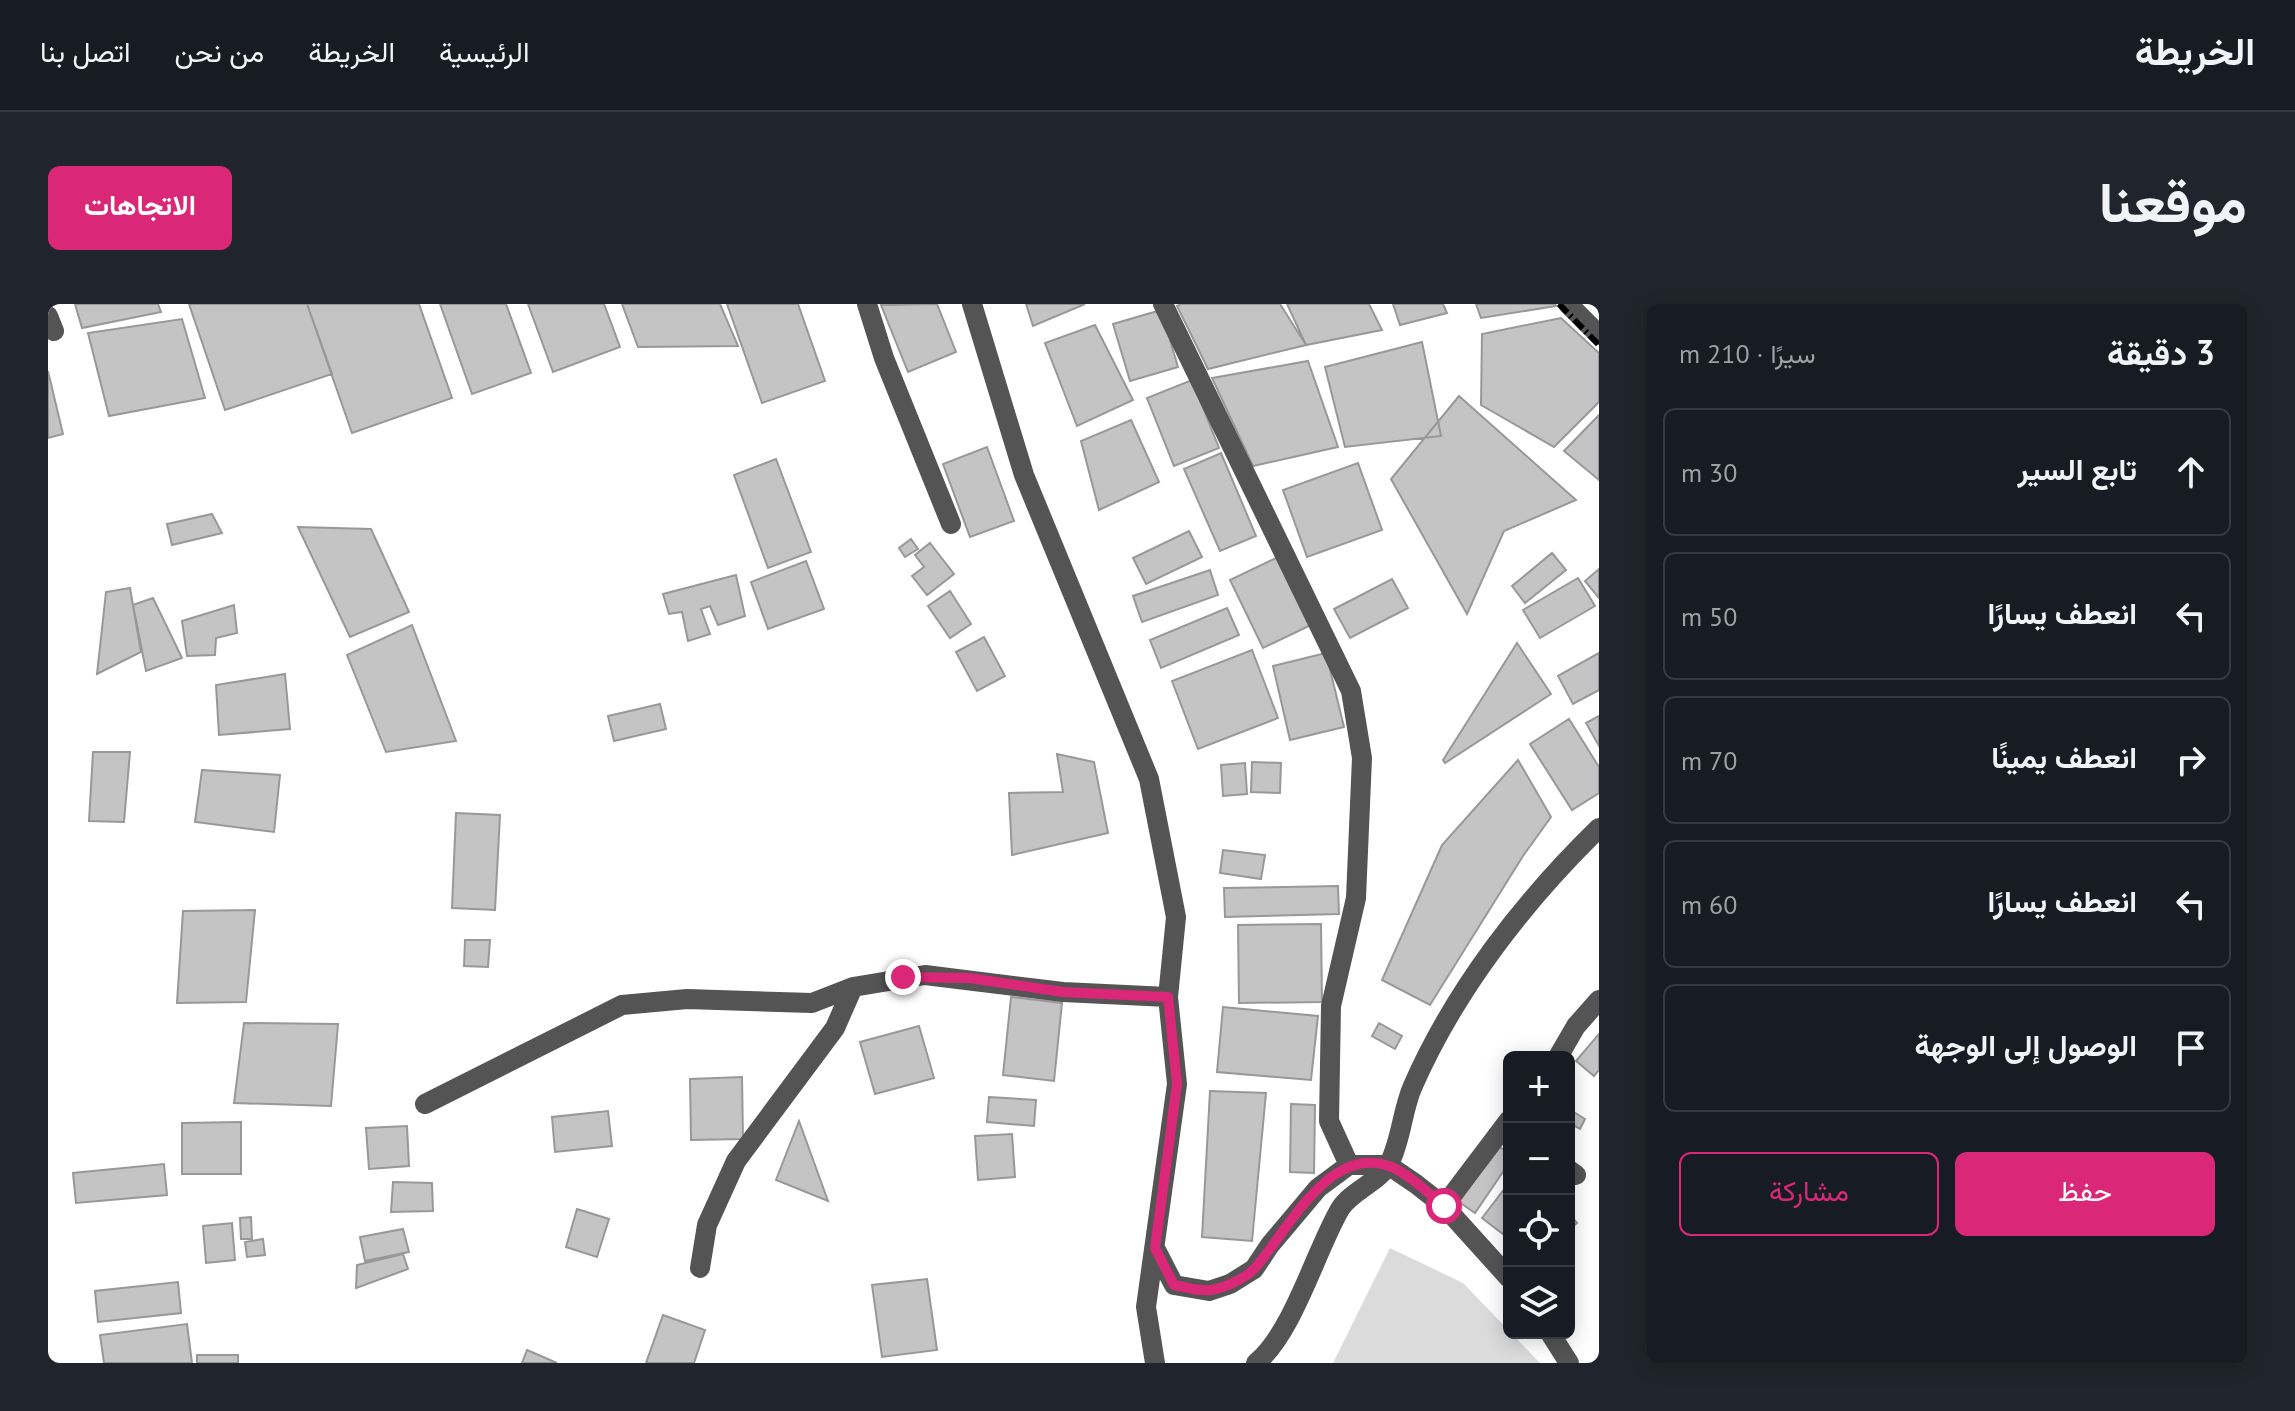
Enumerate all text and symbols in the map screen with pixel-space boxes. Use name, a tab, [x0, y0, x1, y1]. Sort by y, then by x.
text: الخريطة	[2135, 26, 2255, 75]
text: اتصل بنا	[40, 33, 130, 70]
text: من نحن	[174, 33, 264, 70]
text: الخريطة	[308, 33, 395, 70]
text: الرئيسية	[439, 33, 529, 70]
text: موقعنا	[2099, 165, 2247, 237]
button: الاتجاهات	[48, 166, 232, 250]
text: 3 دقيقة	[2107, 330, 2215, 374]
text: سيرًا · 210 m	[1679, 337, 1816, 370]
text: تابع السير	[2018, 449, 2137, 488]
icon: ahead	[2169, 450, 2213, 494]
text: 30 m	[1681, 456, 1737, 489]
text: انعطف يسارًا	[1987, 593, 2137, 632]
icon: left	[2169, 594, 2213, 638]
text: 50 m	[1681, 600, 1737, 633]
text: انعطف يمينًا	[1991, 737, 2137, 776]
icon: right	[2169, 738, 2213, 782]
text: 70 m	[1681, 744, 1737, 777]
text: انعطف يسارًا	[1987, 881, 2137, 920]
icon: left	[2169, 882, 2213, 926]
text: 60 m	[1681, 888, 1737, 921]
route end	[885, 959, 921, 995]
text: الوصول إلى الوجهة	[1914, 1025, 2137, 1064]
icon: arrive	[2169, 1026, 2213, 1070]
map controls	[1503, 1051, 1575, 1339]
button: +	[1503, 1051, 1575, 1123]
button: −	[1503, 1123, 1575, 1195]
button: مشاركة	[1679, 1152, 1939, 1236]
button: حفظ	[1955, 1152, 2215, 1236]
route start	[1426, 1188, 1462, 1224]
button: locate	[1503, 1195, 1575, 1267]
button: layers	[1503, 1267, 1575, 1339]

